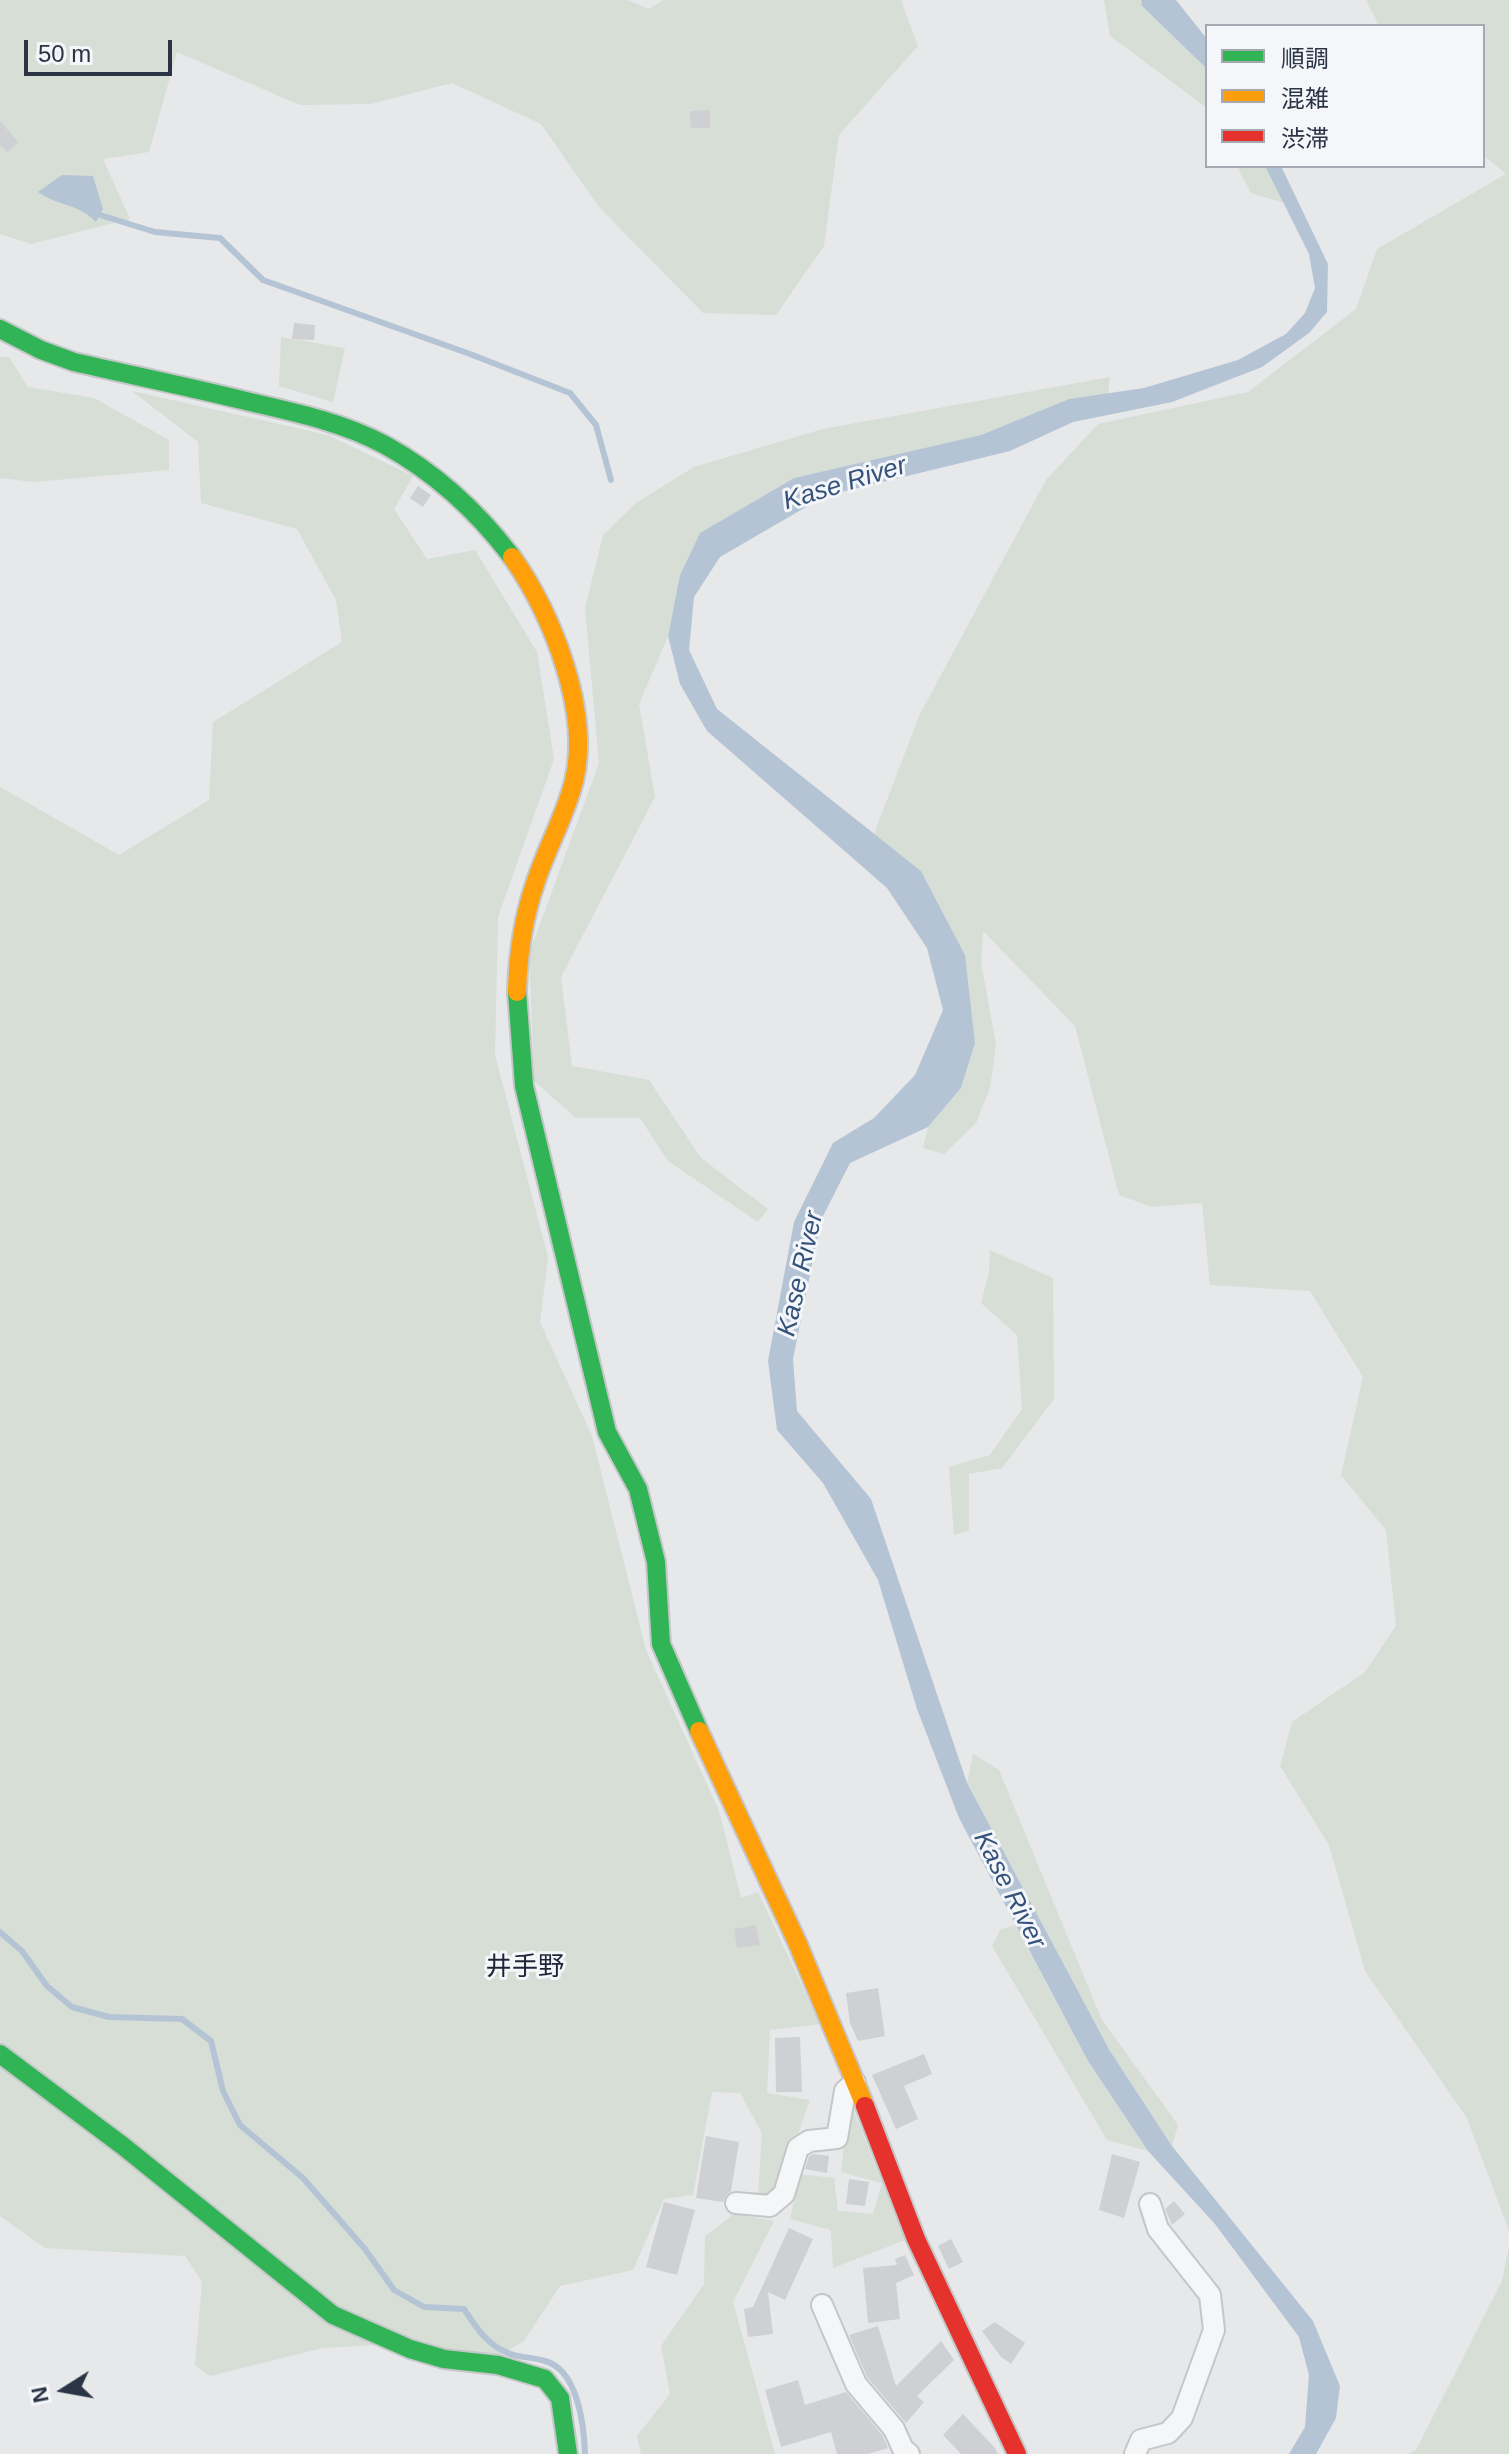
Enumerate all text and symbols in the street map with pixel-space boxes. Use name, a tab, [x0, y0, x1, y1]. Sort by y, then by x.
scale bar	[28, 24, 176, 74]
legend	[1205, 24, 1485, 168]
text: 50 m	[38, 40, 91, 67]
text: 順調	[1281, 45, 1329, 72]
text: 混雑	[1281, 85, 1329, 112]
text: 渋滞	[1281, 125, 1329, 152]
water label: Kase River	[780, 450, 910, 518]
water label: Kase River	[771, 1209, 831, 1339]
water label: Kase River	[966, 1826, 1052, 1954]
district label: 井手野	[486, 1952, 564, 1984]
north arrow	[24, 2350, 104, 2430]
text: N	[26, 2384, 54, 2405]

